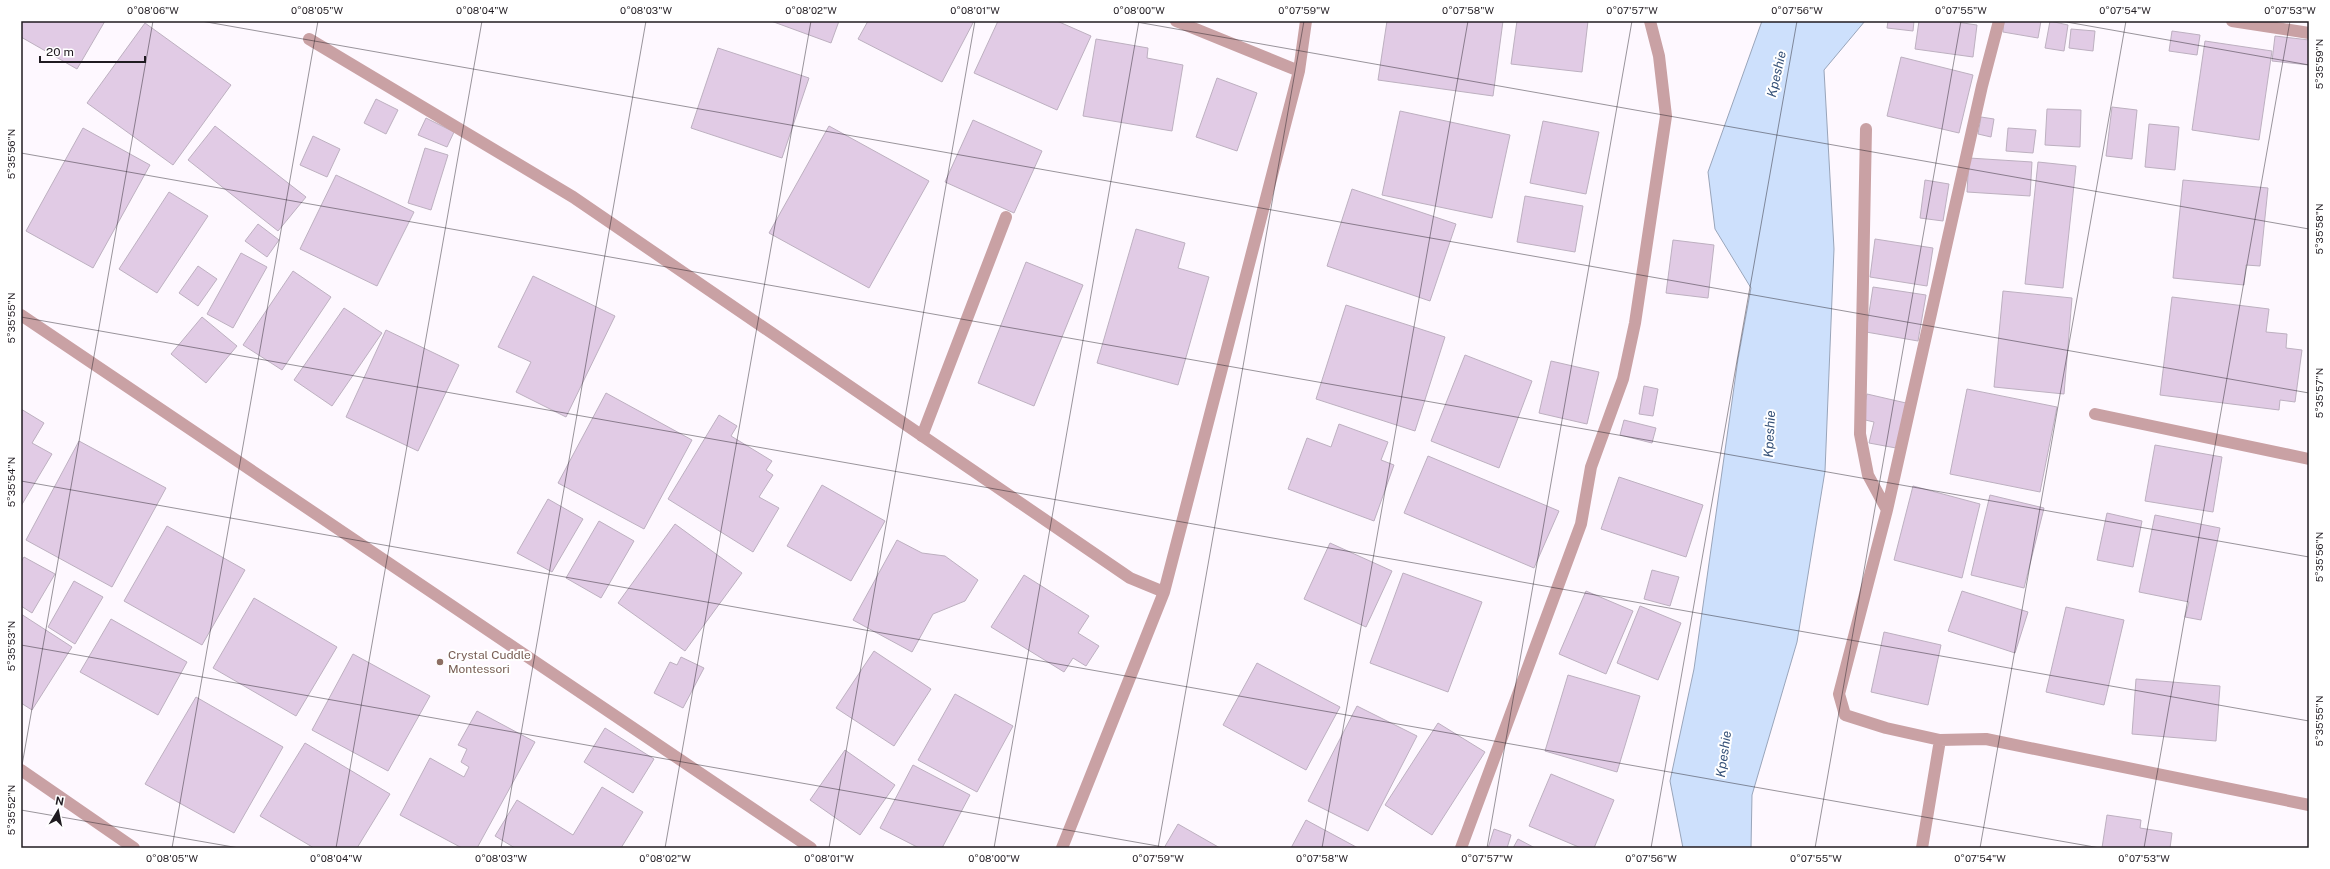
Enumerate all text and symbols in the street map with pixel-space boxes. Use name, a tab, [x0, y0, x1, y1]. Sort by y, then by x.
text: 0°08'06"W	[127, 4, 179, 16]
text: 0°08'05"W	[291, 4, 344, 16]
text: 0°08'04"W	[456, 4, 508, 16]
text: 0°08'03"W	[620, 4, 672, 16]
text: 0°08'02"W	[785, 4, 837, 16]
text: 0°08'01"W	[950, 4, 1000, 16]
text: 0°08'00"W	[1113, 4, 1165, 16]
text: 0°07'59"W	[1278, 4, 1330, 16]
text: 0°07'58"W	[1442, 4, 1494, 16]
text: 0°07'57"W	[1606, 4, 1658, 16]
text: 0°07'56"W	[1771, 4, 1823, 16]
text: 0°07'55"W	[1935, 4, 1987, 16]
text: 0°07'54"W	[2099, 4, 2151, 16]
text: 0°07'53"W	[2264, 4, 2316, 16]
scale bar	[40, 38, 145, 64]
text: 5°35'59"N	[2313, 39, 2325, 89]
text: 20 m	[46, 45, 74, 59]
water label: Kpeshie	[1764, 50, 1789, 99]
text: 5°35'56"N	[5, 129, 17, 179]
text: 5°35'58"N	[2313, 204, 2325, 254]
text: 5°35'55"N	[5, 293, 17, 343]
text: 5°35'57"N	[2313, 368, 2325, 418]
water label: Kpeshie	[1761, 410, 1778, 458]
text: 5°35'54"N	[5, 457, 17, 507]
text: 5°35'56"N	[2313, 532, 2325, 582]
text: 5°35'53"N	[5, 621, 17, 671]
place label: Crystal Cuddle Montessori	[448, 648, 531, 676]
marker: Crystal Cuddle Montessori	[435, 657, 445, 667]
text: 5°35'55"N	[2313, 696, 2325, 746]
water label: Kpeshie	[1713, 730, 1734, 778]
text: 5°35'52"N	[5, 785, 17, 835]
north arrow	[38, 791, 78, 831]
text: N	[54, 794, 65, 808]
text: 0°08'05"W	[146, 852, 199, 864]
text: 0°08'04"W	[310, 852, 362, 864]
text: 0°08'03"W	[475, 852, 527, 864]
text: 0°08'02"W	[639, 852, 691, 864]
text: 0°08'01"W	[804, 852, 854, 864]
text: 0°08'00"W	[968, 852, 1020, 864]
text: 0°07'59"W	[1132, 852, 1184, 864]
text: 0°07'58"W	[1296, 852, 1348, 864]
text: 0°07'57"W	[1461, 852, 1513, 864]
text: 0°07'56"W	[1625, 852, 1677, 864]
text: 0°07'55"W	[1790, 852, 1842, 864]
text: 0°07'54"W	[1954, 852, 2006, 864]
text: 0°07'53"W	[2118, 852, 2170, 864]

